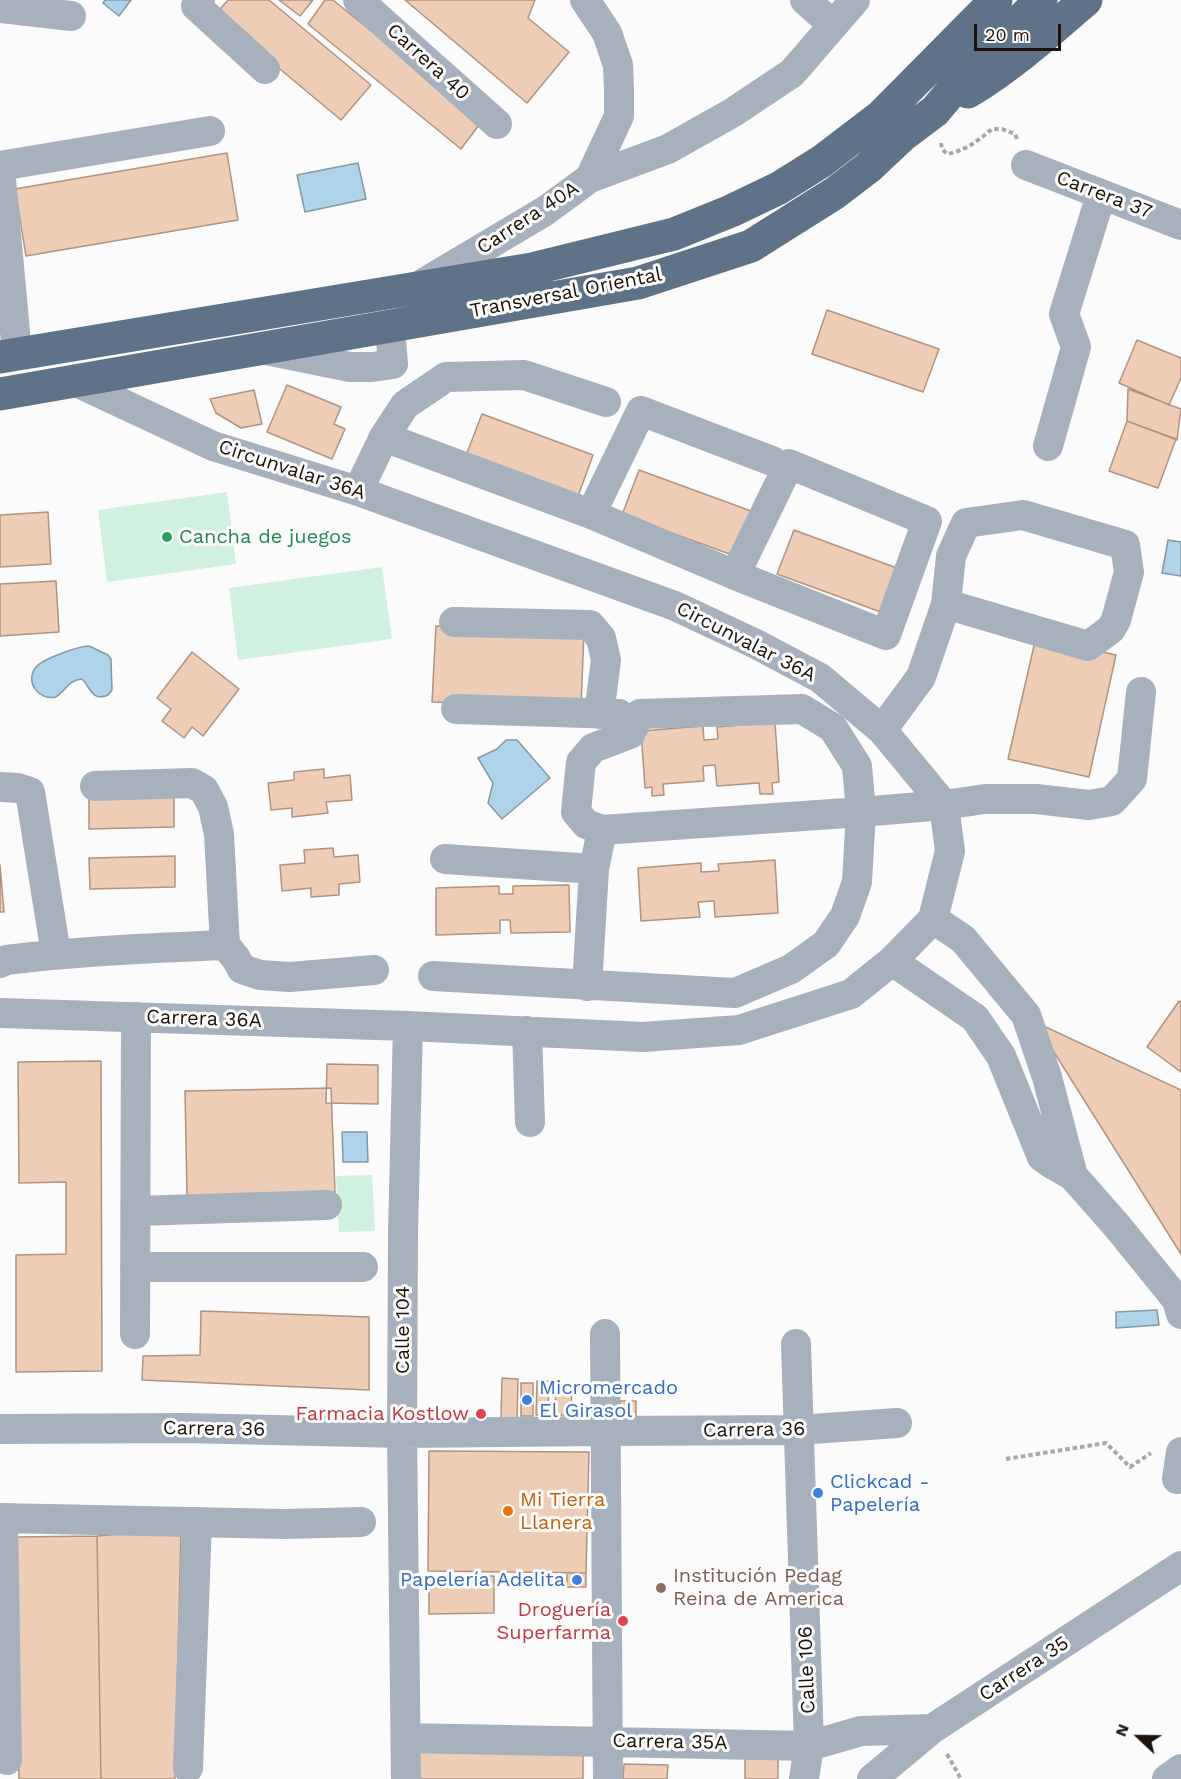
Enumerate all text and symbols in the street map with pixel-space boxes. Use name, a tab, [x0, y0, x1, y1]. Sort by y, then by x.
scale bar	[977, 12, 1064, 50]
street label: Carrera 40	[382, 19, 474, 105]
text: 20 m	[985, 24, 1030, 45]
street label: Carrera 37	[1053, 166, 1155, 224]
street label: Carrera 40A	[473, 176, 583, 260]
street label: Transversal Oriental	[468, 263, 664, 323]
street label: Circunvalar 36A	[215, 435, 369, 505]
place label: Cancha de juegos	[179, 525, 351, 549]
marker: Cancha de juegos	[160, 530, 174, 544]
street label: Circunvalar 36A	[672, 596, 820, 688]
street label: Carrera 36A	[146, 1005, 262, 1033]
street label: Calle 104	[391, 1286, 415, 1374]
place label: Micromercado El Girasol	[539, 1376, 678, 1423]
marker: Micromercado El Girasol	[520, 1393, 534, 1407]
place label: Farmacia Kostlow	[296, 1402, 469, 1426]
marker: Farmacia Kostlow	[474, 1407, 488, 1421]
street label: Carrera 36	[163, 1416, 265, 1442]
street label: Carrera 36	[703, 1417, 805, 1443]
place label: Clickcad - Papelería	[830, 1470, 929, 1517]
marker: Clickcad - Papelería	[811, 1486, 825, 1500]
place label: Mi Tierra Llanera	[520, 1488, 605, 1535]
marker: Mi Tierra Llanera	[501, 1504, 515, 1518]
place label: Institución Pedag Reina de America	[673, 1564, 844, 1611]
place label: Papelería Adelita	[400, 1568, 565, 1592]
marker: Papelería Adelita	[570, 1573, 584, 1587]
marker: Institución Pedag Reina de America	[654, 1581, 668, 1595]
place label: Droguería Superfarma	[497, 1598, 611, 1645]
marker: Droguería Superfarma	[616, 1614, 630, 1628]
street label: Calle 106	[793, 1626, 821, 1714]
street label: Carrera 35	[975, 1631, 1073, 1707]
north arrow	[1109, 1707, 1169, 1767]
text: N	[1111, 1721, 1133, 1739]
street label: Carrera 35A	[612, 1729, 728, 1755]

